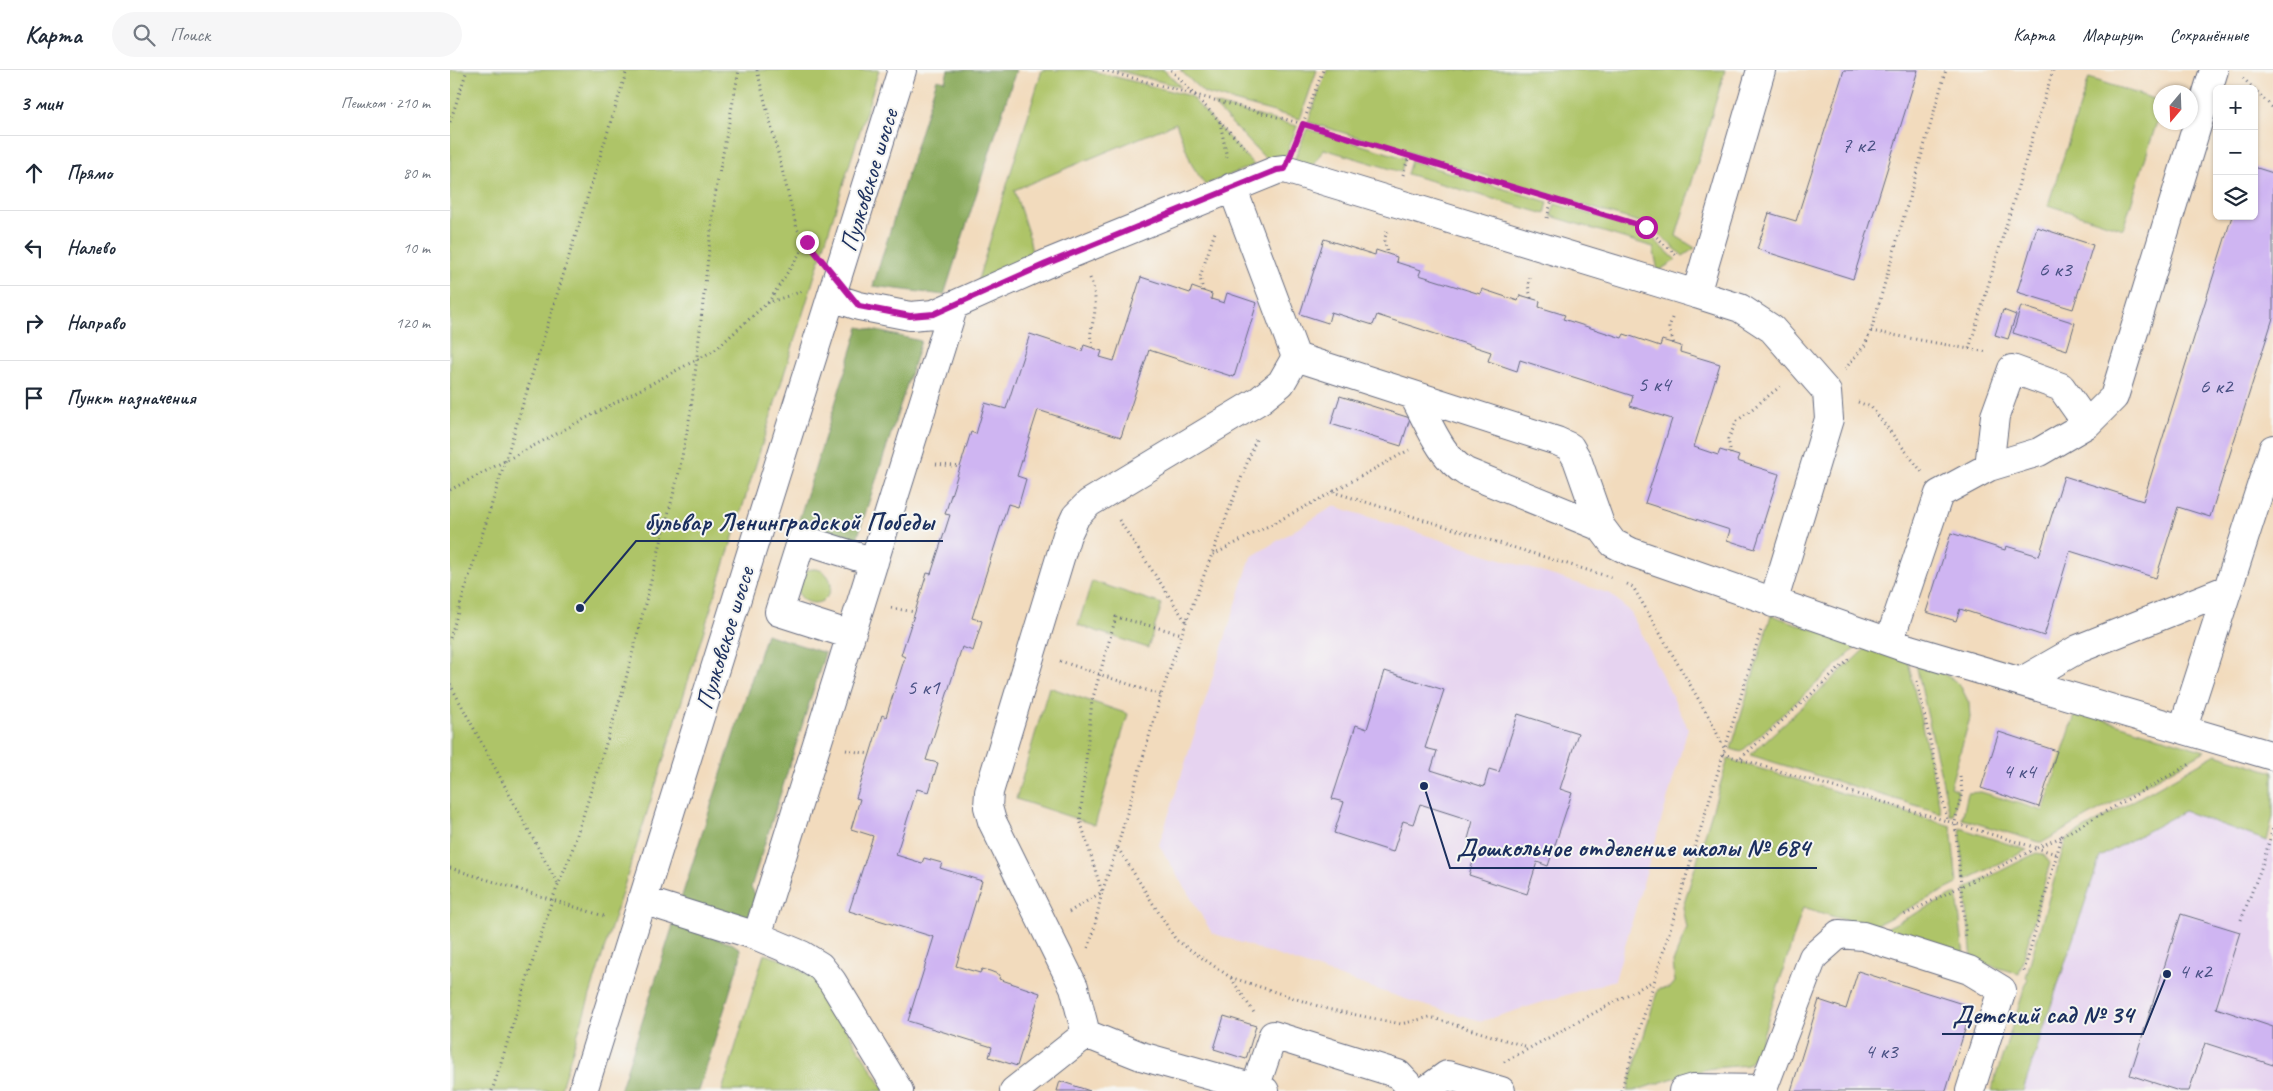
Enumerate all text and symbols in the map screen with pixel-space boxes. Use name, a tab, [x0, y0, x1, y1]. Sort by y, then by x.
search box	[112, 12, 462, 57]
text: Карта	[25, 20, 82, 50]
icon: search	[130, 21, 158, 49]
text: Поиск	[170, 23, 210, 47]
text: Карта	[2013, 24, 2054, 46]
text: Маршрут	[2082, 24, 2142, 46]
text: Сохранённые	[2170, 24, 2248, 46]
north arrow	[2153, 85, 2198, 130]
map controls	[2213, 85, 2258, 220]
button: +	[2213, 85, 2258, 130]
text: 3 мин	[20, 90, 63, 116]
text: Пешком · 210 m	[341, 93, 430, 113]
street label: Пулковское шоссе	[832, 104, 906, 255]
button: −	[2213, 130, 2258, 175]
house number: 7 к2	[1841, 131, 1877, 159]
icon: ahead	[20, 159, 48, 187]
text: Прямо	[67, 161, 112, 185]
text: 80 m	[403, 163, 430, 183]
button: layers	[2213, 175, 2258, 220]
route start	[1635, 216, 1658, 239]
route end	[796, 231, 819, 254]
icon: left	[20, 234, 48, 262]
text: Налево	[67, 236, 115, 260]
text: 10 m	[403, 238, 430, 258]
house number: 6 к3	[2038, 255, 2074, 283]
icon: right	[20, 309, 48, 337]
text: Направо	[67, 311, 125, 335]
text: 120 m	[396, 313, 430, 333]
house number: 5 к4	[1637, 370, 1673, 398]
house number: 6 к2	[2199, 372, 2235, 400]
icon: arrive	[20, 384, 48, 412]
text: Пункт назначения	[67, 386, 196, 410]
callout: бульвар Ленинградской Победы	[636, 500, 943, 541]
text: бульвар Ленинградской Победы	[644, 505, 936, 538]
street label: Пулковское шоссе	[688, 562, 762, 713]
house number: 5 к1	[906, 673, 941, 701]
house number: 4 к4	[2002, 757, 2038, 785]
callout: Дошкольное отделение школы № 684	[1450, 827, 1817, 868]
text: Дошкольное отделение школы № 684	[1456, 831, 1813, 864]
house number: 4 к2	[2178, 957, 2214, 985]
callout: Детский сад № 34	[1942, 993, 2143, 1034]
text: Детский сад № 34	[1953, 998, 2137, 1031]
house number: 4 к3	[1864, 1037, 1900, 1065]

